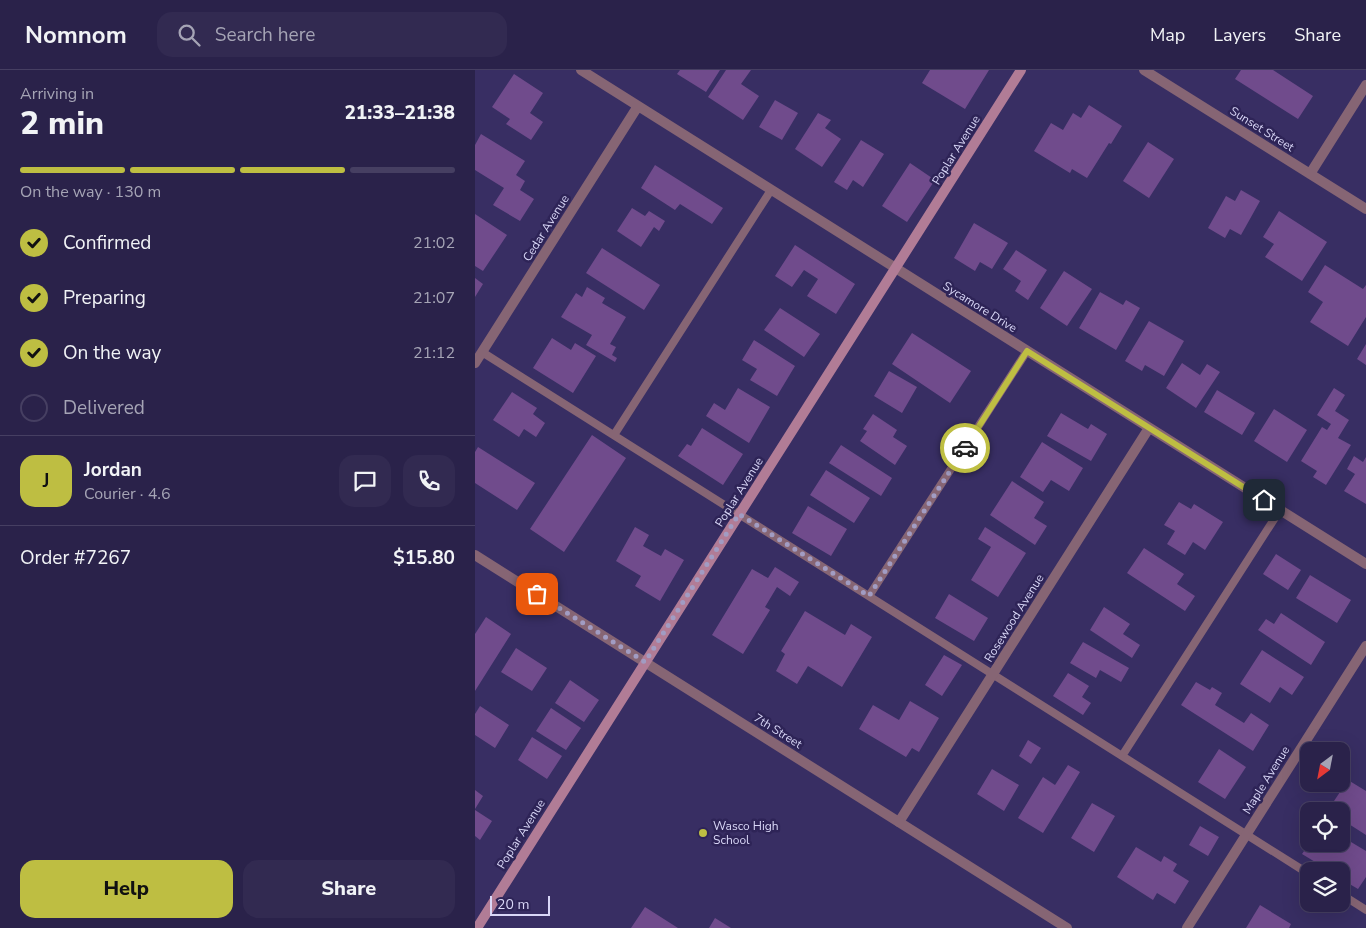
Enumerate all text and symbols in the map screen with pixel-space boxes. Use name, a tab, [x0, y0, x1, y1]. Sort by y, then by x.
search box	[157, 12, 507, 57]
text: Nomnom	[25, 19, 127, 51]
icon: search	[175, 21, 203, 49]
text: Search here	[215, 22, 315, 48]
text: Map	[1150, 23, 1185, 47]
text: Layers	[1213, 23, 1266, 47]
text: Share	[1294, 23, 1341, 47]
text: Arriving in	[20, 83, 94, 105]
text: 21:33–21:38	[344, 100, 455, 126]
text: 2 min	[20, 102, 104, 145]
street label: Sunset Street	[1227, 103, 1298, 156]
street label: Poplar Avenue	[928, 112, 984, 188]
text: On the way · 130 m	[20, 181, 161, 203]
street label: Cedar Avenue	[519, 192, 573, 264]
icon: check	[20, 229, 48, 257]
text: Confirmed	[63, 230, 151, 256]
text: 21:02	[413, 232, 455, 254]
street label: Sycamore Drive	[940, 278, 1020, 336]
icon: check	[20, 284, 48, 312]
text: Preparing	[63, 285, 146, 311]
text: 21:07	[413, 287, 455, 309]
icon: check	[20, 339, 48, 367]
text: On the way	[63, 340, 161, 366]
text: 21:12	[413, 342, 455, 364]
text: Delivered	[63, 395, 145, 421]
courier	[940, 423, 990, 473]
icon: car	[951, 434, 979, 462]
street label: Poplar Avenue	[711, 454, 767, 530]
button: chat	[339, 455, 391, 507]
button: phone	[403, 455, 455, 507]
text: Jordan	[84, 457, 142, 483]
text: J	[43, 468, 49, 494]
pin	[1243, 479, 1285, 521]
text: Courier · 4.6	[84, 483, 170, 505]
icon: home	[1250, 486, 1278, 514]
text: Order #7267	[20, 545, 131, 571]
text: $15.80	[393, 545, 455, 571]
street label: Rosewood Avenue	[980, 571, 1048, 665]
pin	[516, 573, 558, 615]
icon: bag	[523, 580, 551, 608]
street label: 7th Street	[751, 710, 806, 753]
north arrow	[1300, 742, 1350, 792]
map controls	[1300, 742, 1350, 912]
street label: Maple Avenue	[1239, 743, 1293, 817]
street label: Poplar Avenue	[493, 796, 549, 872]
button: locate	[1300, 802, 1350, 852]
place label: Wasco High School	[713, 818, 779, 848]
marker: Wasco High School	[697, 827, 709, 839]
button: Help	[20, 860, 233, 918]
button: Share	[243, 860, 455, 918]
button: layers	[1300, 862, 1350, 912]
scale bar	[490, 893, 550, 916]
text: 20 m	[497, 895, 529, 914]

